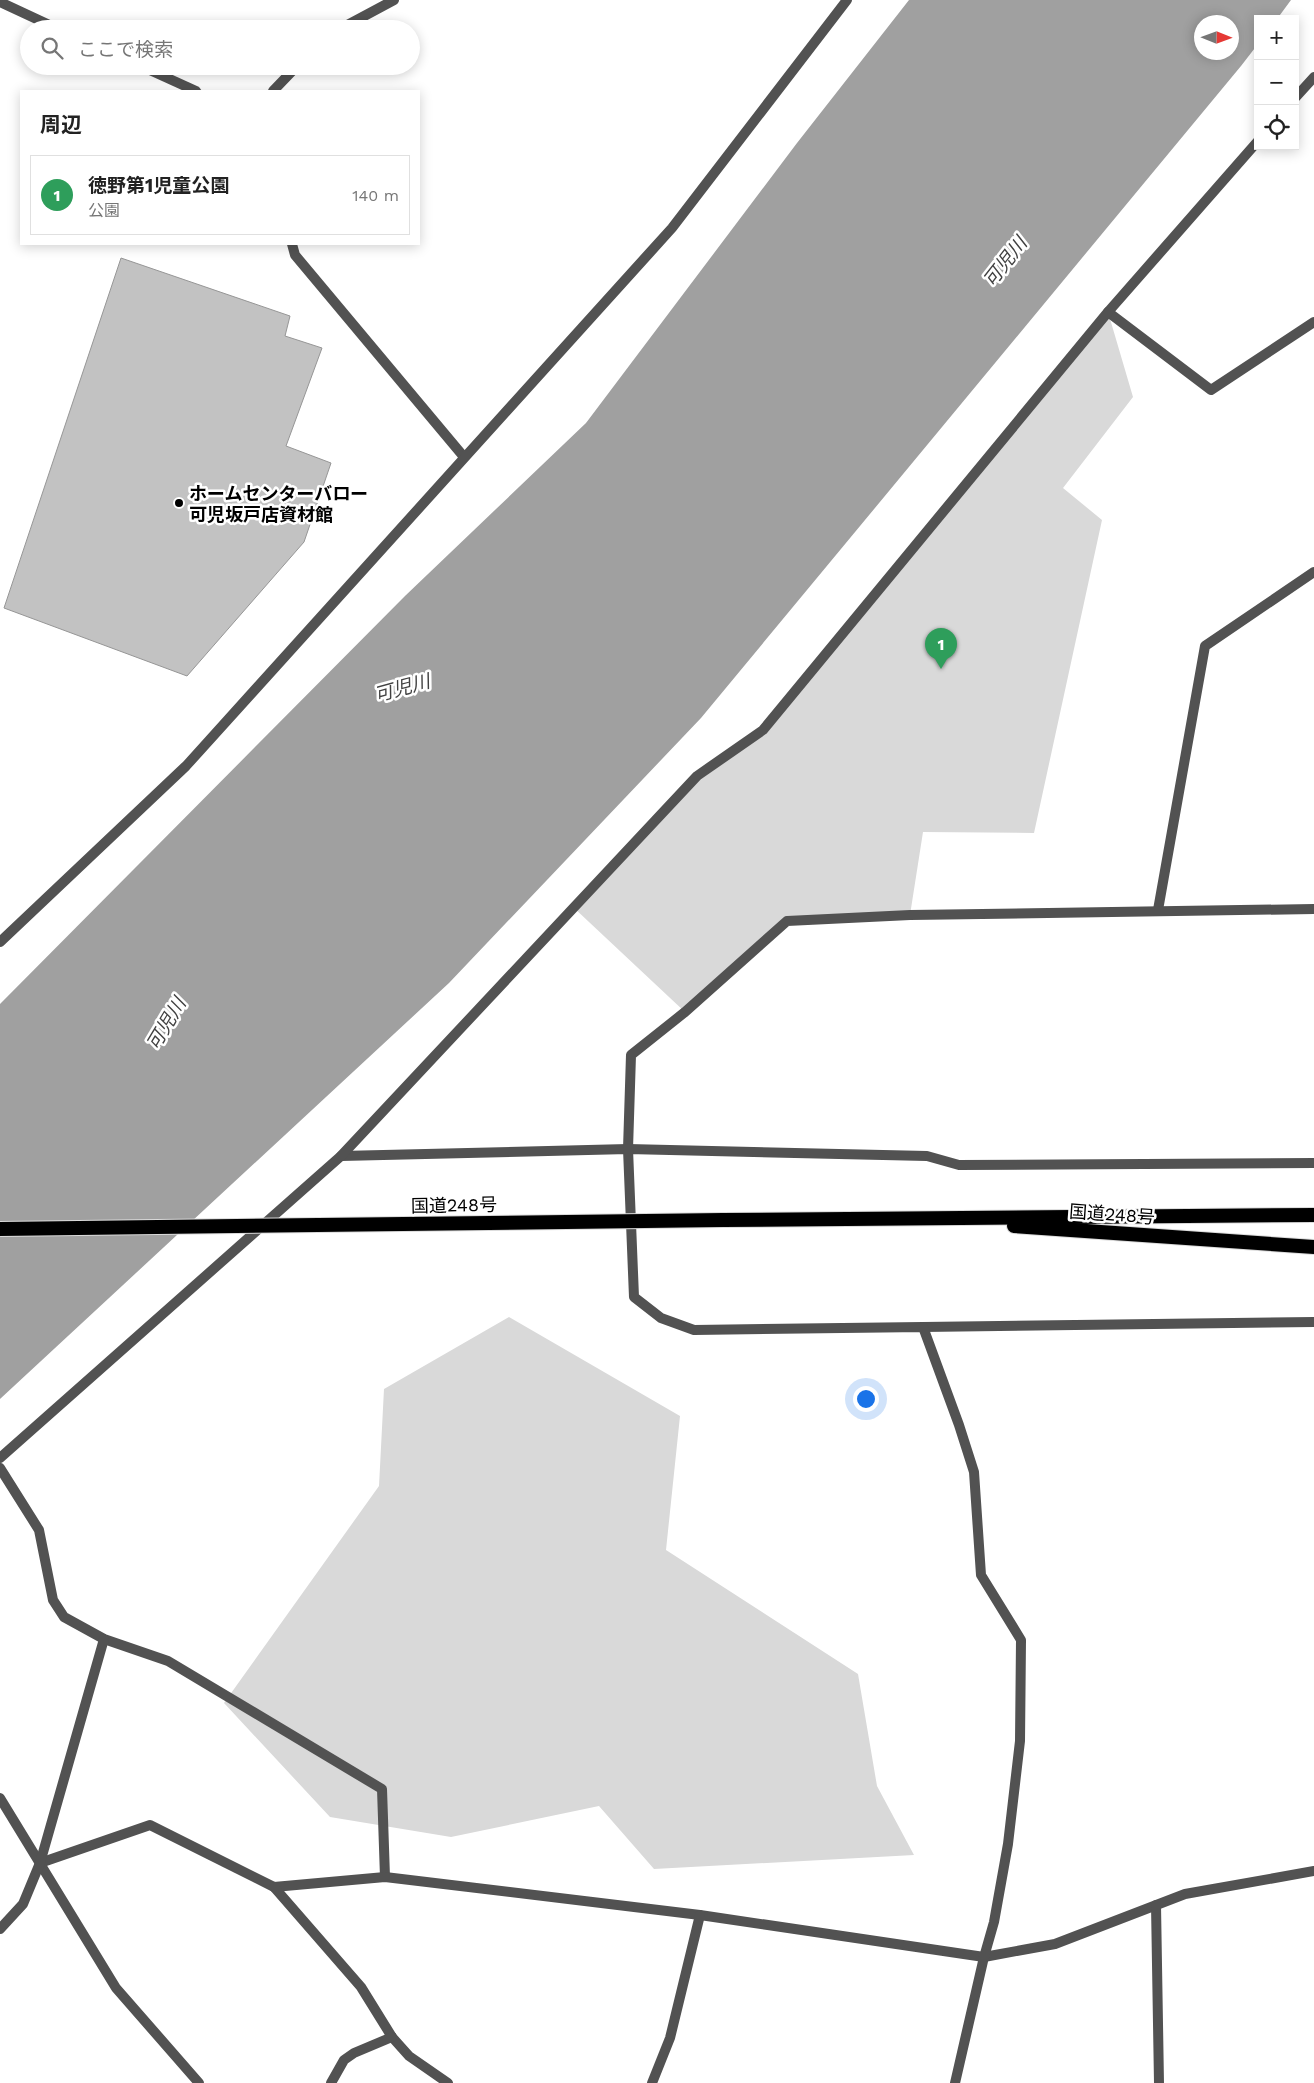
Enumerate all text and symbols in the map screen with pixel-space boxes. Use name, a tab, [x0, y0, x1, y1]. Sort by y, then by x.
north arrow	[1194, 15, 1239, 60]
map controls	[1254, 15, 1299, 150]
button: +	[1254, 15, 1299, 60]
search box	[20, 20, 420, 75]
icon: search	[38, 34, 66, 62]
text: ここで検索	[78, 38, 173, 61]
button: −	[1254, 60, 1299, 105]
button: locate	[1254, 105, 1299, 150]
text: 周辺	[40, 112, 82, 137]
text: 徳野第1児童公園	[88, 174, 229, 197]
text: 1	[54, 186, 60, 205]
text: 140 m	[352, 186, 399, 205]
text: 公園	[88, 201, 120, 220]
water label: 可児川	[978, 231, 1033, 292]
place label: ホームセンターバロー 可児坂戸店資材館	[189, 483, 368, 525]
marker: ホームセンターバロー 可児坂戸店資材館	[173, 497, 185, 509]
pin: 1	[925, 628, 957, 669]
water label: 可児川	[371, 669, 434, 706]
water label: 可児川	[141, 992, 192, 1054]
street label: 国道248号	[411, 1194, 497, 1216]
street label: 国道248号	[1068, 1201, 1156, 1227]
your location	[853, 1386, 879, 1412]

